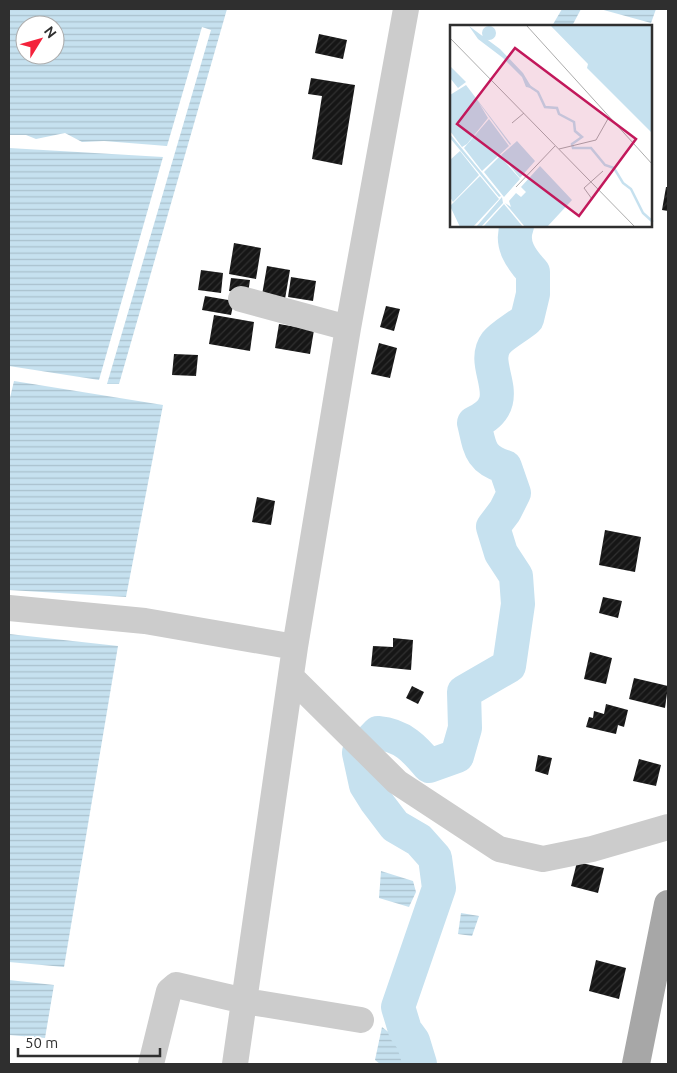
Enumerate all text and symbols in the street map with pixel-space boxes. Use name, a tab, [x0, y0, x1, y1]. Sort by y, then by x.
north arrow	[15, 15, 65, 65]
text: N	[41, 23, 60, 41]
inset map	[450, 25, 652, 228]
scale bar	[18, 1026, 160, 1058]
text: 50 m	[25, 1034, 58, 1051]

